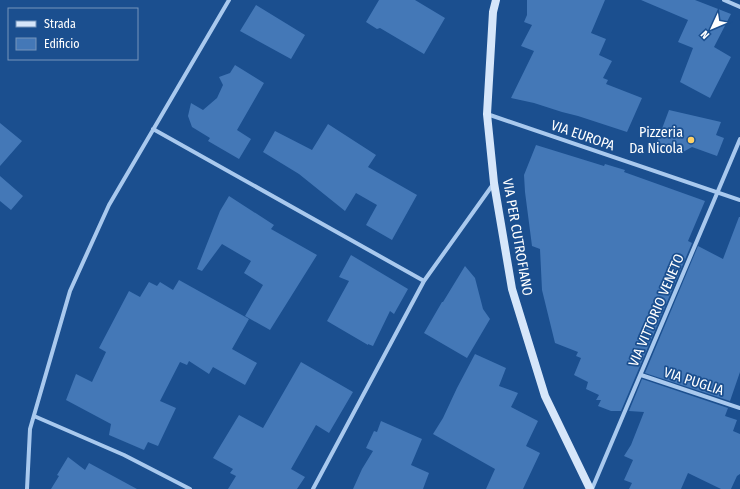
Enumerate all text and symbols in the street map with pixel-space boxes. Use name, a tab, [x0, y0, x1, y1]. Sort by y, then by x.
legend	[8, 8, 138, 60]
north arrow	[692, 8, 732, 48]
text: Strada	[44, 17, 76, 31]
text: N	[698, 28, 712, 41]
text: Edificio	[44, 37, 80, 51]
street label: VIA EUROPA	[549, 117, 618, 155]
place label: Pizzeria Da Nicola	[629, 124, 683, 157]
marker: Pizzeria Da Nicola	[686, 135, 696, 145]
street label: VIA PER CUTROFIANO	[499, 177, 536, 297]
street label: VIA VITTORIO VENETO	[625, 251, 688, 369]
street label: VIA PUGLIA	[662, 364, 727, 399]

